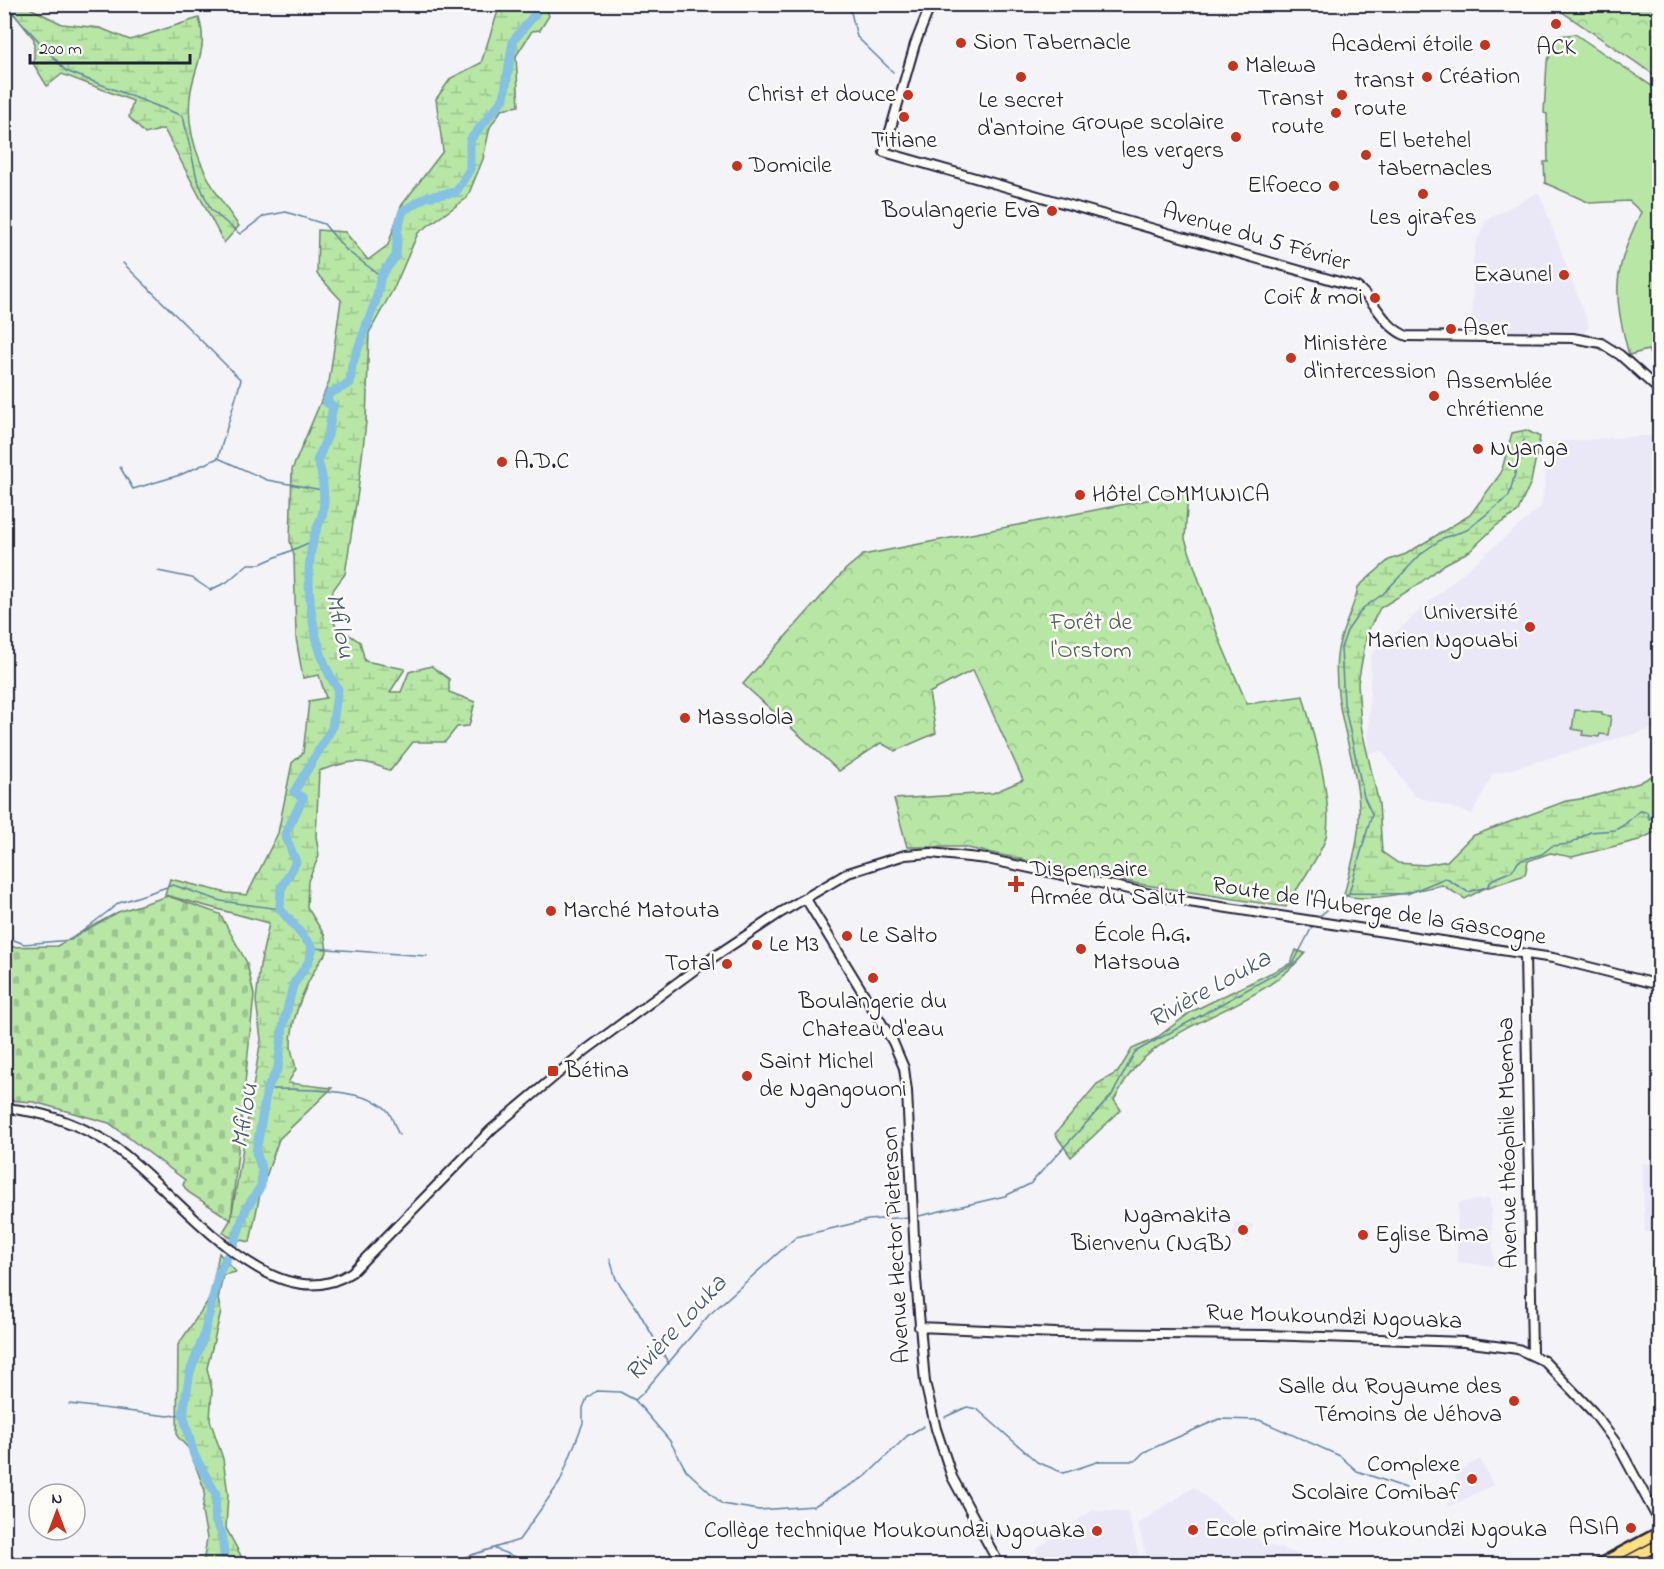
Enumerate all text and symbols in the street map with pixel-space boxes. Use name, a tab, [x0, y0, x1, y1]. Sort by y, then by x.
marker: ACK	[1549, 17, 1563, 31]
place label: Sion Tabernacle	[973, 26, 1131, 61]
scale bar	[30, 27, 190, 65]
place label: Academi étoile	[1331, 28, 1473, 63]
place label: ACK	[1536, 31, 1576, 66]
marker: Sion Tabernacle	[954, 36, 968, 50]
text: 200 m	[39, 37, 82, 63]
marker: Academi étoile	[1478, 38, 1492, 52]
place label: Malewa	[1245, 49, 1316, 84]
marker: Malewa	[1226, 59, 1240, 73]
place label: Création	[1439, 60, 1520, 95]
place label: transt route	[1354, 64, 1415, 127]
marker: Le secret d'antoine	[1014, 70, 1028, 84]
marker: Création	[1420, 70, 1434, 84]
place label: Christ et douce	[748, 78, 896, 113]
place label: Transt route	[1258, 82, 1324, 145]
place label: Le secret d'antoine	[977, 84, 1065, 147]
marker: Christ et douce	[901, 88, 915, 102]
marker: transt route	[1335, 88, 1349, 102]
place label: Groupe scolaire les vergers	[1071, 106, 1224, 169]
marker: Transt route	[1329, 106, 1343, 120]
marker: Titiane	[897, 110, 911, 124]
place label: Titiane	[871, 124, 937, 159]
place label: El betehel tabernacles	[1378, 124, 1492, 187]
marker: Groupe scolaire les vergers	[1229, 130, 1243, 144]
marker: El betehel tabernacles	[1359, 148, 1373, 162]
place label: Domicile	[748, 149, 832, 184]
marker: Domicile	[730, 159, 744, 173]
place label: Elfoeco	[1247, 169, 1322, 204]
marker: Elfoeco	[1327, 179, 1341, 193]
marker: Les girafes	[1416, 187, 1430, 201]
place label: Boulangerie Eva	[881, 194, 1040, 229]
street label: Avenue du 5 Février	[1158, 194, 1355, 282]
place label: Les girafes	[1369, 201, 1477, 236]
marker: Boulangerie Eva	[1045, 204, 1059, 218]
place label: Exaunel	[1473, 258, 1552, 293]
marker: Exaunel	[1557, 268, 1571, 282]
place label: Coif & moi	[1263, 281, 1363, 316]
marker: Coif & moi	[1368, 291, 1382, 305]
place label: Aser	[1463, 312, 1509, 347]
marker: Aser	[1444, 322, 1458, 336]
place label: Ministère d'intercession	[1303, 327, 1436, 390]
marker: Ministère d'intercession	[1284, 351, 1298, 365]
place label: Assemblée chrétienne	[1446, 365, 1552, 428]
marker: Assemblée chrétienne	[1427, 389, 1441, 403]
place label: Nyanga	[1490, 432, 1568, 468]
marker: Nyanga	[1471, 442, 1485, 456]
place label: A.D.C	[514, 445, 569, 480]
marker: A.D.C	[495, 455, 509, 469]
place label: Hôtel COMMUNICA	[1092, 478, 1270, 513]
marker: Hôtel COMMUNICA	[1073, 488, 1087, 502]
water label: Mfilou	[314, 590, 364, 662]
place label: Université Marien Ngouabi	[1367, 596, 1518, 659]
park label: Forêt de l'Orstom	[1049, 606, 1132, 669]
marker: Université Marien Ngouabi	[1523, 620, 1537, 634]
place label: Massolola	[697, 701, 794, 736]
marker: Massolola	[678, 711, 692, 725]
place label: Dispensaire Armée du Salut	[1029, 853, 1186, 916]
street label: Route de l'Auberge de la Gascogne	[1209, 868, 1549, 956]
marker: Dispensaire Armée du Salut	[1007, 875, 1025, 893]
place label: Marché Matouta	[563, 894, 720, 929]
marker: Marché Matouta	[544, 904, 558, 918]
place label: École A.G. Matsoua	[1093, 918, 1190, 981]
place label: Le Salto	[859, 919, 938, 954]
place label: Le M3	[769, 928, 819, 963]
marker: Le Salto	[840, 929, 854, 943]
marker: Le M3	[750, 938, 764, 952]
water label: Rivière Louka	[1142, 940, 1279, 1039]
marker: École A.G. Matsoua	[1074, 942, 1088, 956]
place label: Total	[665, 947, 715, 982]
marker: Total	[720, 957, 734, 971]
marker: Boulangerie du Chateau d'eau	[866, 971, 880, 985]
place label: Boulangerie du Chateau d'eau	[798, 985, 947, 1048]
street label: Avenue théophile Mbemba	[1489, 1017, 1529, 1269]
place label: Saint Michel de Ngangouoni	[759, 1045, 907, 1108]
place label: Bétina	[564, 1054, 629, 1089]
marker: Bétina	[546, 1064, 560, 1078]
marker: Saint Michel de Ngangouoni	[740, 1069, 754, 1083]
water label: Mfilou	[222, 1081, 270, 1151]
street label: Avenue Hector Pieterson	[873, 1126, 921, 1364]
place label: Ngamakita Bienvenu (NGB)	[1070, 1199, 1231, 1262]
place label: Eglise Bima	[1375, 1218, 1489, 1253]
marker: Ngamakita Bienvenu (NGB)	[1236, 1223, 1250, 1237]
marker: Eglise Bima	[1356, 1228, 1370, 1242]
water label: Rivière Louka	[617, 1266, 738, 1391]
street label: Rue Moukoundzi Ngouaka	[1205, 1296, 1463, 1340]
place label: Salle du Royaume des Témoins de Jéhova	[1278, 1370, 1502, 1433]
marker: Salle du Royaume des Témoins de Jéhova	[1507, 1394, 1521, 1408]
place label: Complexe Scolaire Comibaf	[1291, 1448, 1461, 1511]
marker: Complexe Scolaire Comibaf	[1465, 1472, 1479, 1486]
north arrow	[27, 1482, 87, 1542]
text: N	[52, 1487, 63, 1511]
place label: ASIA	[1568, 1511, 1619, 1546]
place label: Ecole primaire Moukoundzi Ngouka	[1205, 1513, 1547, 1548]
place label: Collège technique Moukoundzi Ngouaka	[704, 1514, 1085, 1549]
marker: ASIA	[1624, 1521, 1638, 1535]
marker: Ecole primaire Moukoundzi Ngouka	[1186, 1523, 1200, 1537]
marker: Collège technique Moukoundzi Ngouaka	[1090, 1524, 1104, 1538]

